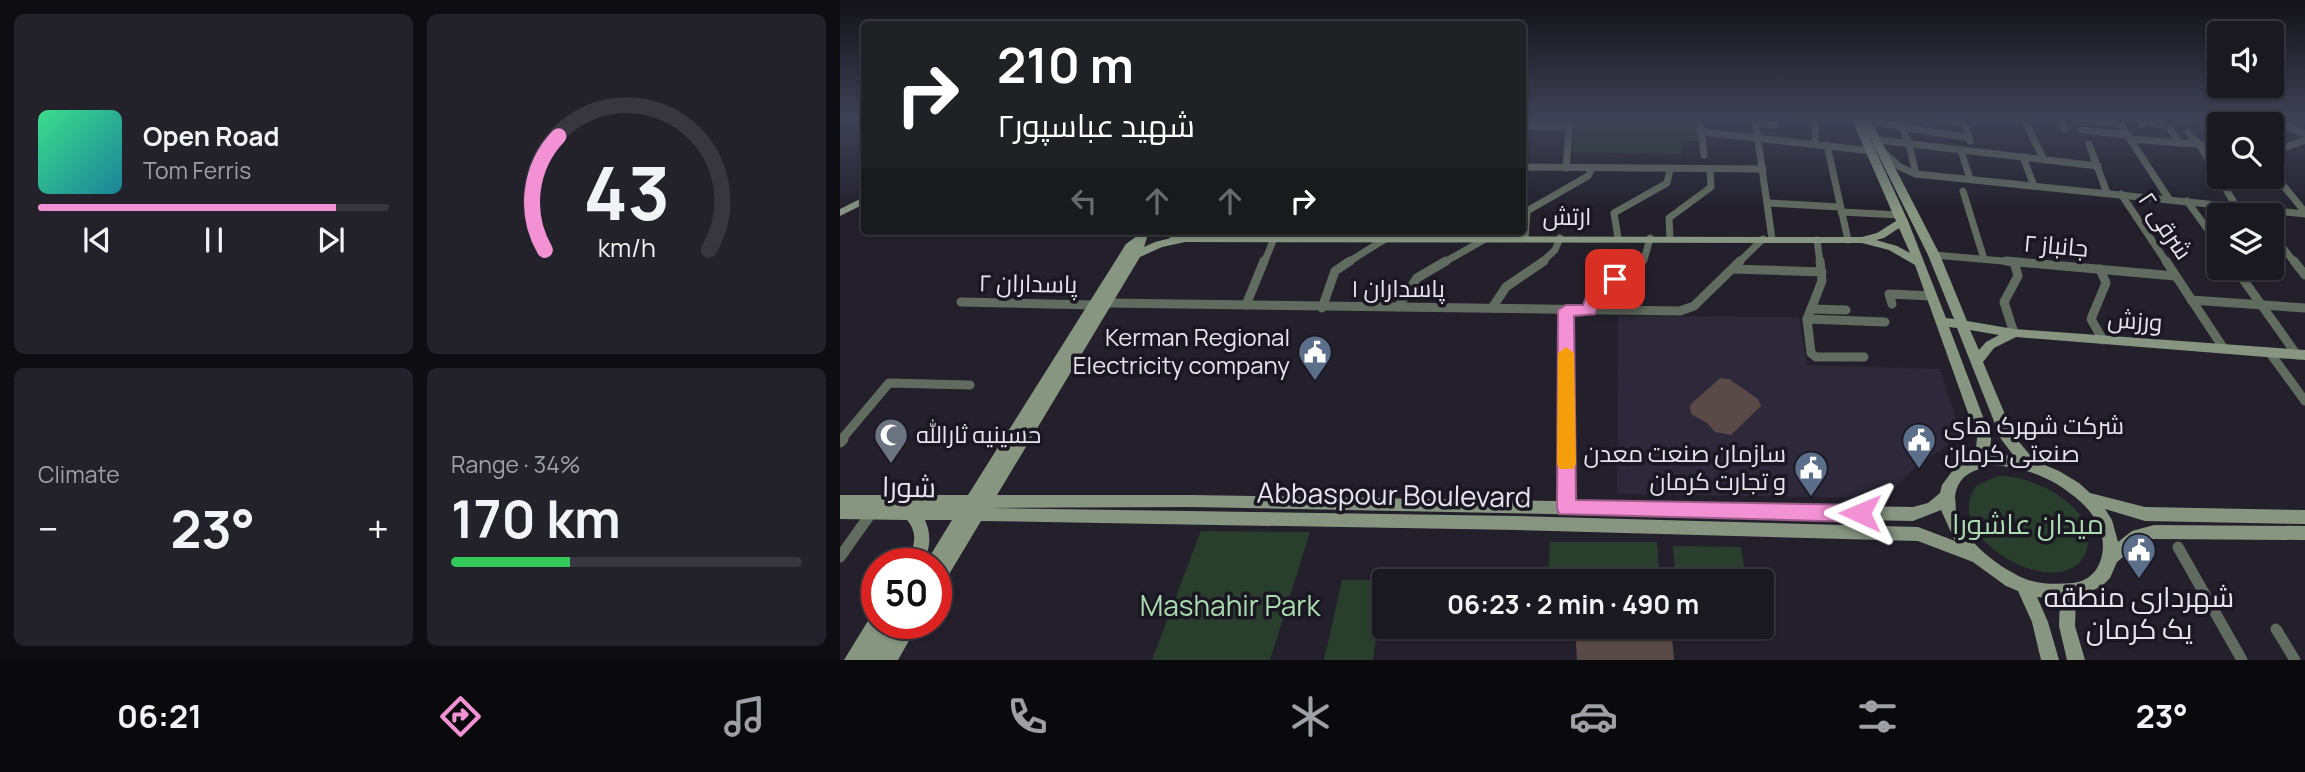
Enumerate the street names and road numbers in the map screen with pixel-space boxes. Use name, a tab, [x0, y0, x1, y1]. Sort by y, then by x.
street label: شرقی ۲	[2132, 185, 2201, 266]
street label: ارتش	[1542, 199, 1592, 232]
street label: جانباز ۲	[2022, 225, 2090, 264]
street label: پاسداران ۲	[978, 265, 1078, 301]
street label: پاسداران ۱	[1351, 271, 1445, 305]
street label: ورزش	[2107, 301, 2164, 338]
street label: شورا	[882, 467, 936, 505]
street label: Abbaspour Boulevard	[1256, 473, 1532, 515]

